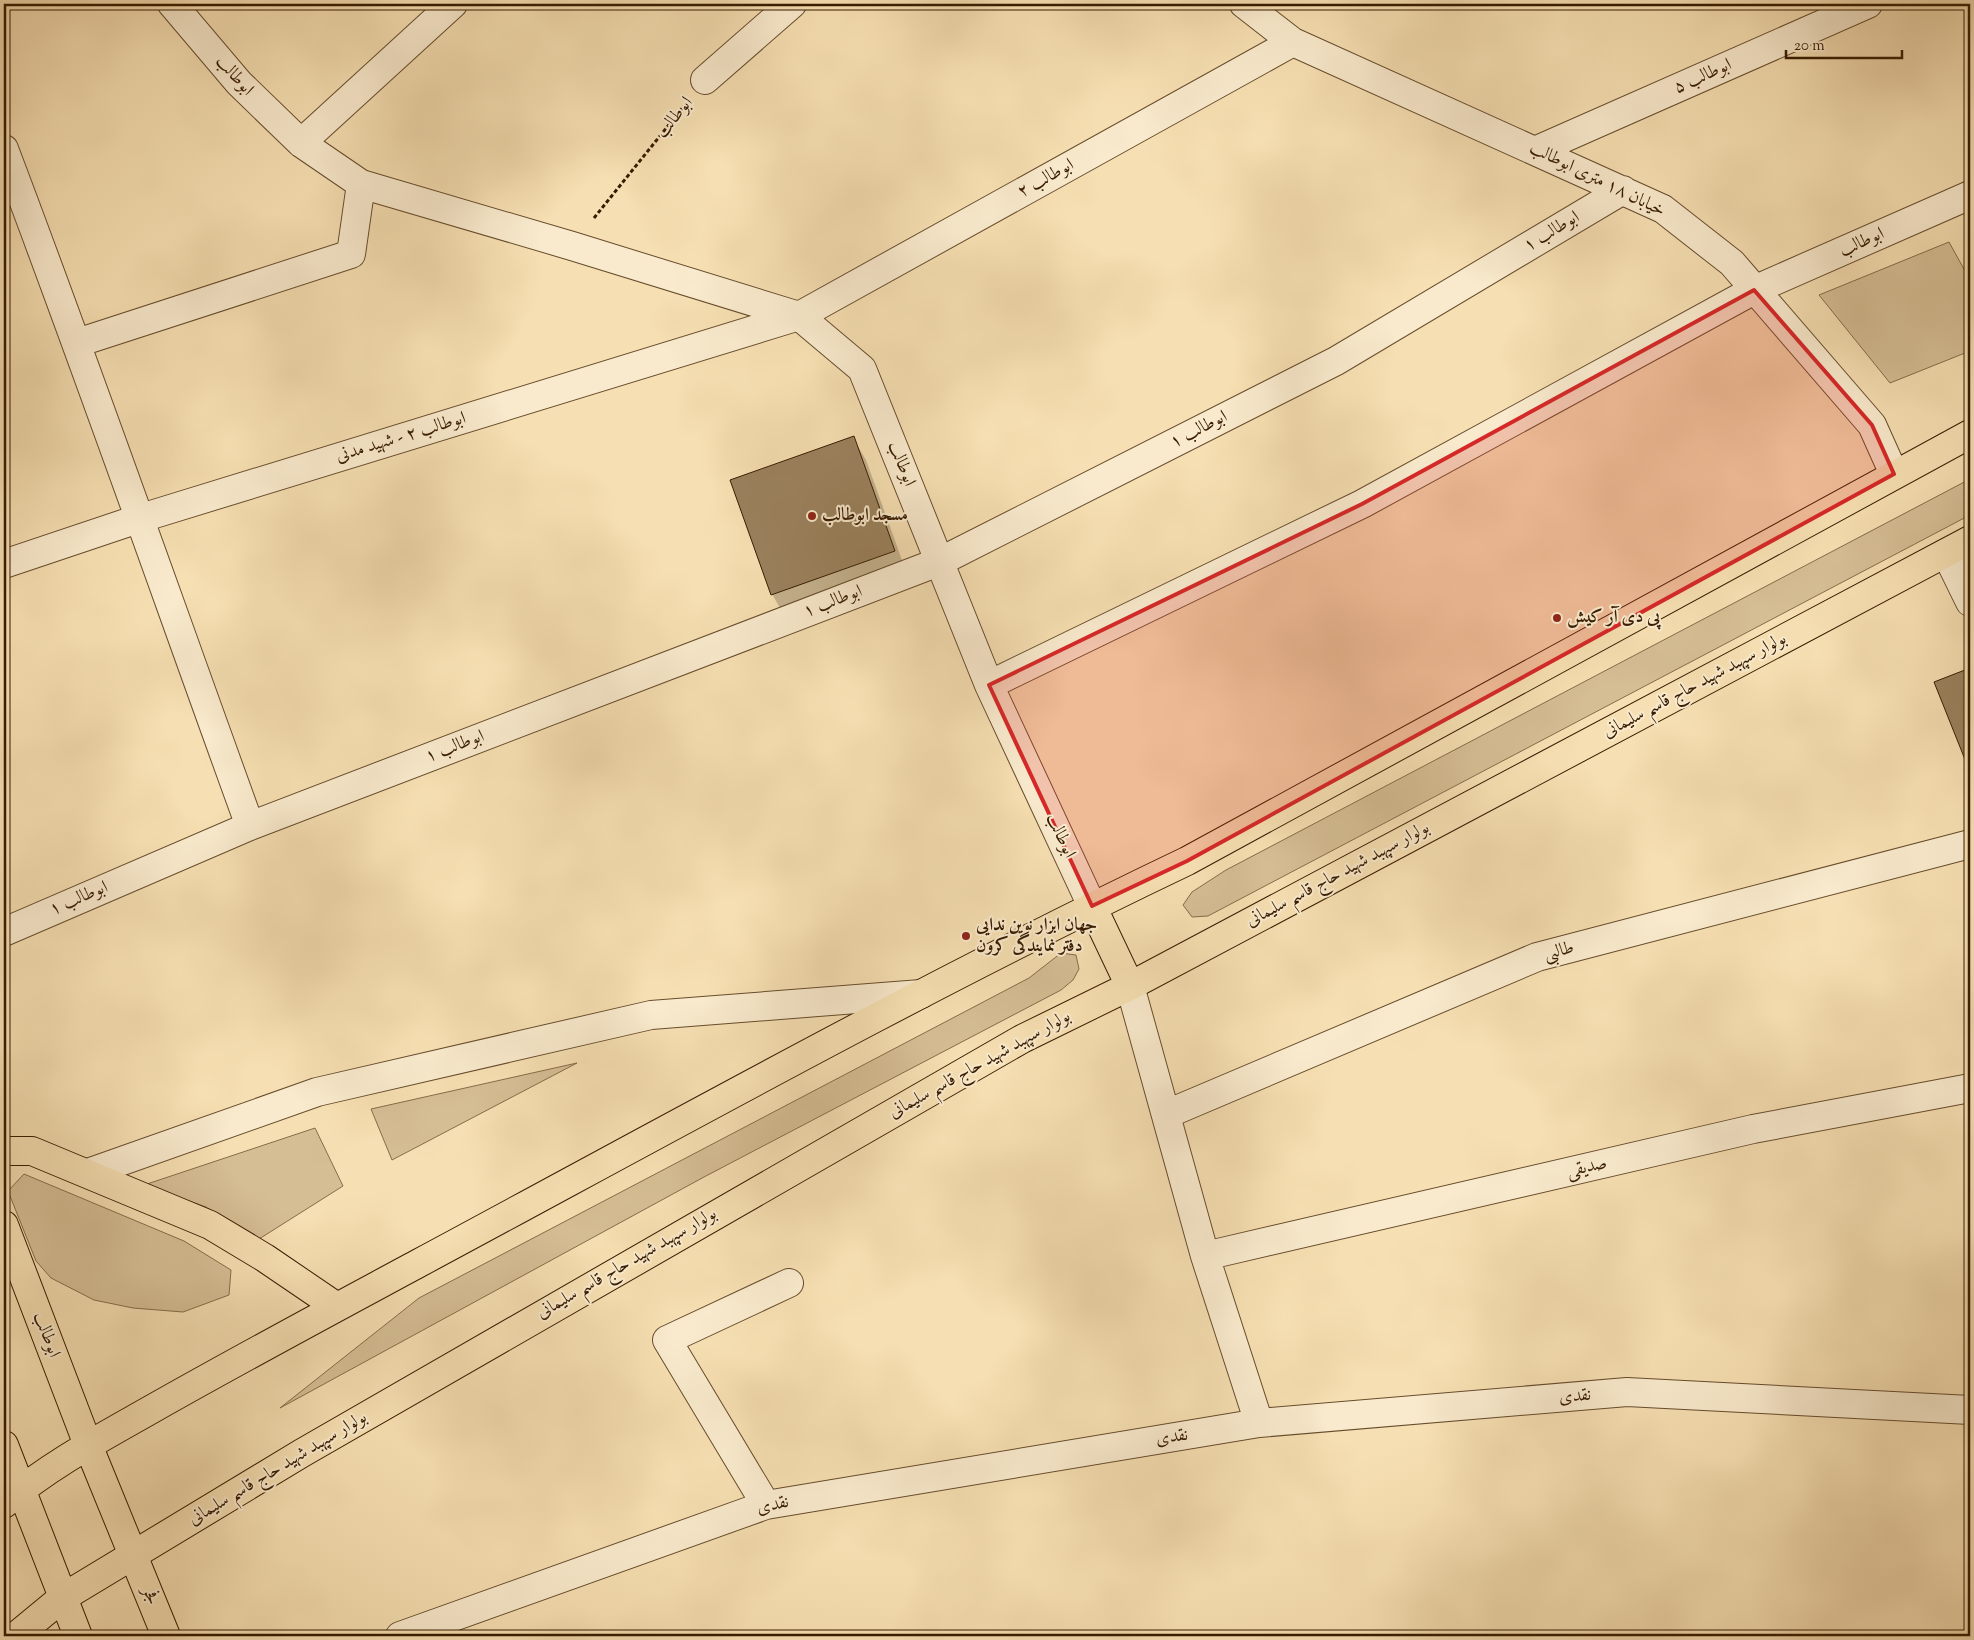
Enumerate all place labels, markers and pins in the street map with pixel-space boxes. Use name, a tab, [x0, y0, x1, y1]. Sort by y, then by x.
place label: مسجد ابوطالب	[822, 503, 908, 529]
marker: مسجد ابوطالب	[806, 510, 818, 522]
place label: پی دی آر کیش	[1567, 605, 1662, 631]
marker: پی دی آر کیش	[1551, 612, 1563, 624]
place label: جهان ابزار نوین ندایی دفتر نمایندگی کرون	[975, 913, 1097, 960]
marker: جهان ابزار نوین ندایی دفتر نمایندگی کرون	[960, 930, 972, 942]

